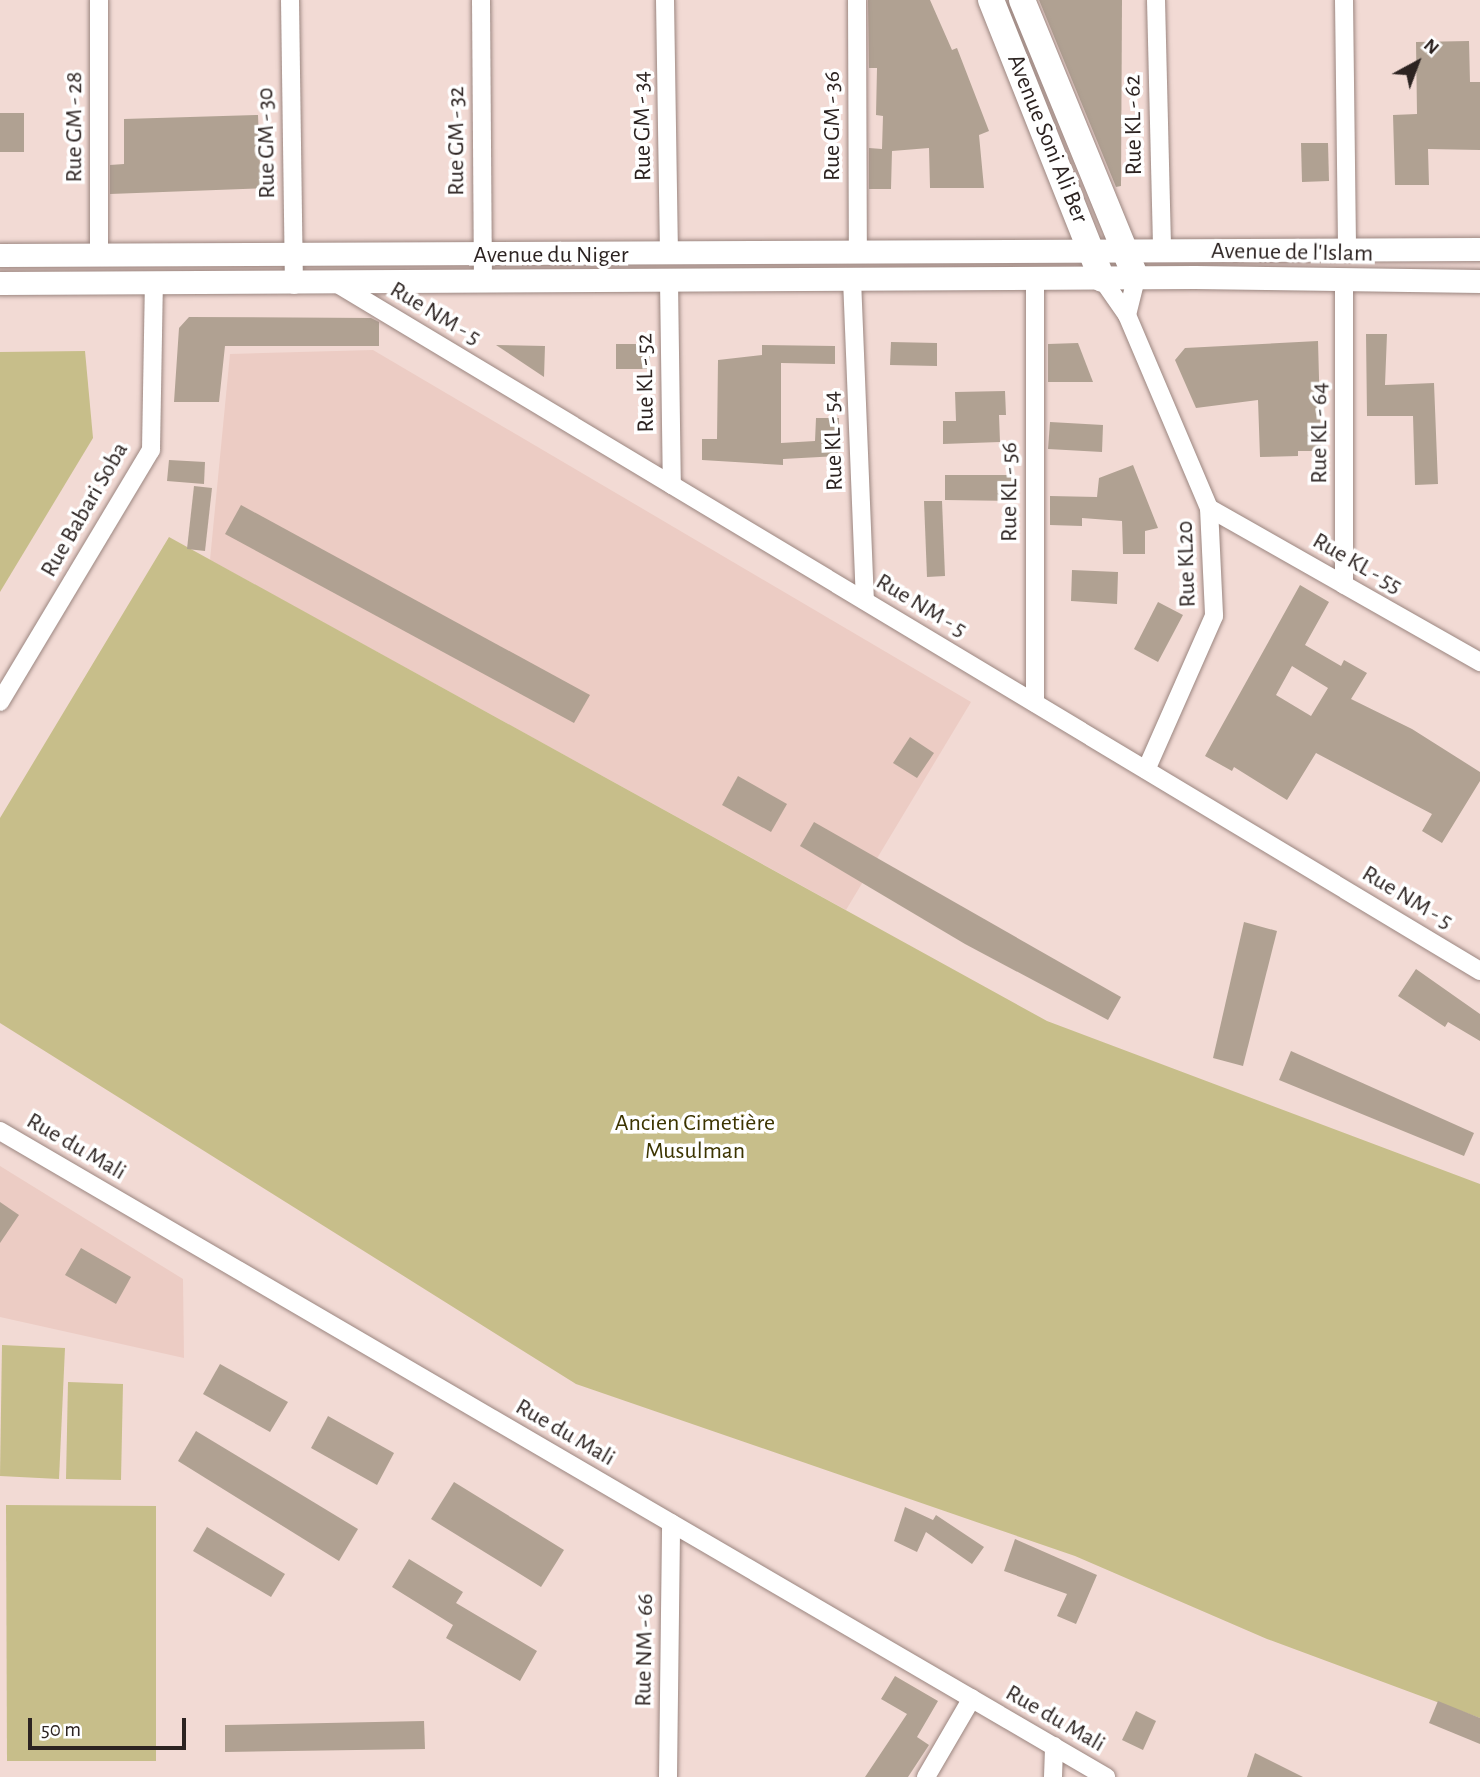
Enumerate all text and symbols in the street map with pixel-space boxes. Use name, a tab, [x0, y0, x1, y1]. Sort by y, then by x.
north arrow	[1382, 28, 1452, 98]
text: N	[1420, 35, 1442, 58]
street label: Avenue Soni Ali Ber	[1000, 50, 1094, 228]
street label: Rue GM - 34	[628, 71, 658, 181]
street label: Rue GM - 36	[819, 71, 847, 181]
street label: Rue GM - 28	[61, 72, 89, 182]
street label: Rue KL - 62	[1119, 74, 1149, 176]
street label: Rue GM - 32	[443, 86, 471, 196]
street label: Rue GM - 30	[252, 87, 282, 199]
street label: Avenue de l'Islam	[1211, 237, 1373, 269]
street label: Avenue du Niger	[473, 242, 629, 270]
street label: Rue NM - 5	[384, 276, 486, 352]
street label: Rue KL - 52	[631, 333, 661, 433]
street label: Rue KL - 64	[1306, 382, 1334, 484]
street label: Rue KL - 54	[818, 390, 850, 492]
street label: Rue Babari Soba	[35, 437, 135, 583]
street label: Rue KL - 56	[996, 442, 1024, 542]
street label: Rue KL20	[1171, 520, 1203, 608]
street label: Rue KL - 55	[1307, 527, 1407, 601]
street label: Rue NM - 5	[870, 568, 972, 644]
street label: Rue NM - 5	[1356, 860, 1458, 936]
street label: Rue du Mali	[21, 1107, 131, 1187]
park label: Ancien Cimetière Musulman	[615, 1110, 775, 1166]
street label: Rue du Mali	[510, 1393, 620, 1473]
street label: Rue NM - 66	[630, 1593, 660, 1707]
street label: Rue du Mali	[1000, 1679, 1110, 1759]
scale bar	[32, 1704, 189, 1748]
text: 50 m	[41, 1719, 81, 1740]

